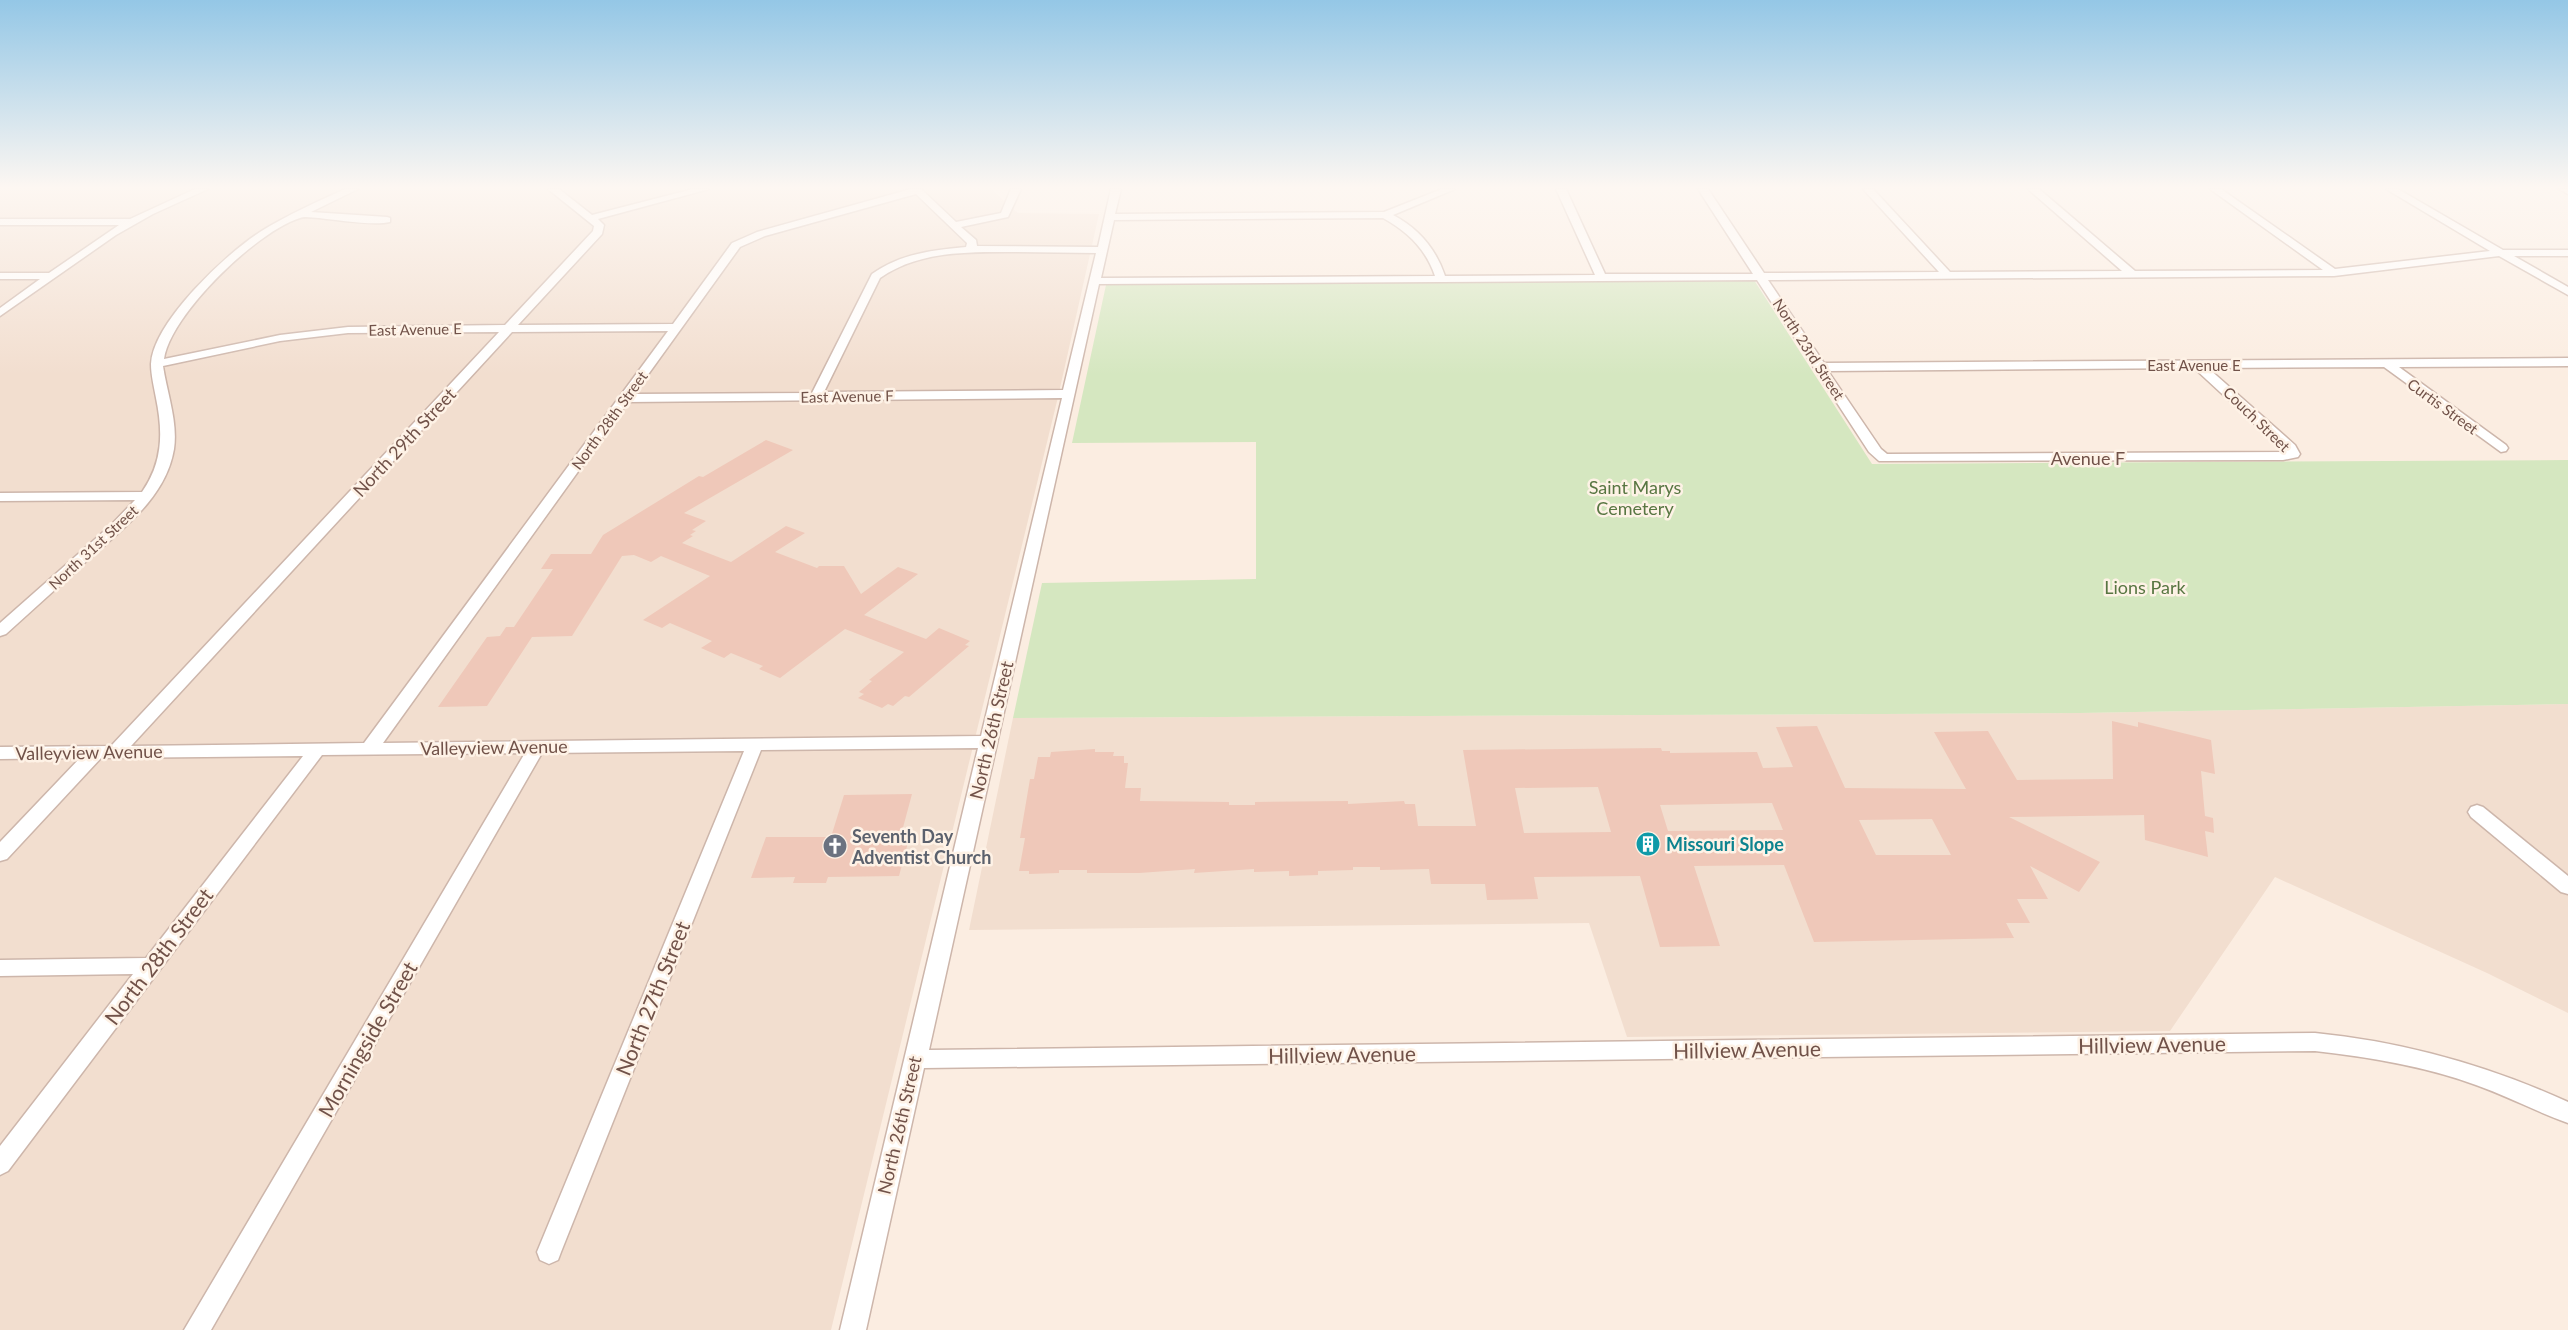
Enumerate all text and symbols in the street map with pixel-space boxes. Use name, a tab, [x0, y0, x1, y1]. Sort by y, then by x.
street label: North 23rd Street	[1770, 295, 1849, 404]
street label: East Avenue E	[368, 319, 462, 339]
street label: East Avenue E	[2147, 356, 2241, 374]
street label: North 28th Street	[567, 367, 651, 473]
street label: Curtis Street	[2404, 374, 2482, 438]
street label: North 29th Street	[348, 383, 460, 501]
street label: Couch Street	[2220, 383, 2294, 456]
street label: East Avenue F	[800, 386, 894, 406]
street label: Avenue F	[2051, 447, 2125, 469]
park label: Saint Marys Cemetery	[1589, 476, 1682, 519]
street label: North 31st Street	[45, 501, 142, 593]
park label: Lions Park	[2104, 576, 2187, 598]
street label: North 26th Street	[964, 658, 1018, 801]
street label: Valleyview Avenue	[420, 735, 568, 759]
street label: Valleyview Avenue	[15, 740, 163, 764]
place label: Seventh Day Adventist Church	[851, 825, 991, 868]
building icon: Missouri Slope	[1635, 831, 1661, 857]
church icon: Seventh Day Adventist Church	[822, 833, 848, 859]
place label: Missouri Slope	[1666, 833, 1784, 855]
street label: North 28th Street	[99, 883, 218, 1029]
street label: North 27th Street	[610, 917, 695, 1079]
street label: Morningside Street	[312, 956, 422, 1121]
street label: Hillview Avenue	[2078, 1030, 2226, 1058]
street label: Hillview Avenue	[1673, 1035, 1821, 1063]
street label: Hillview Avenue	[1268, 1040, 1416, 1068]
street label: North 26th Street	[872, 1053, 926, 1196]

